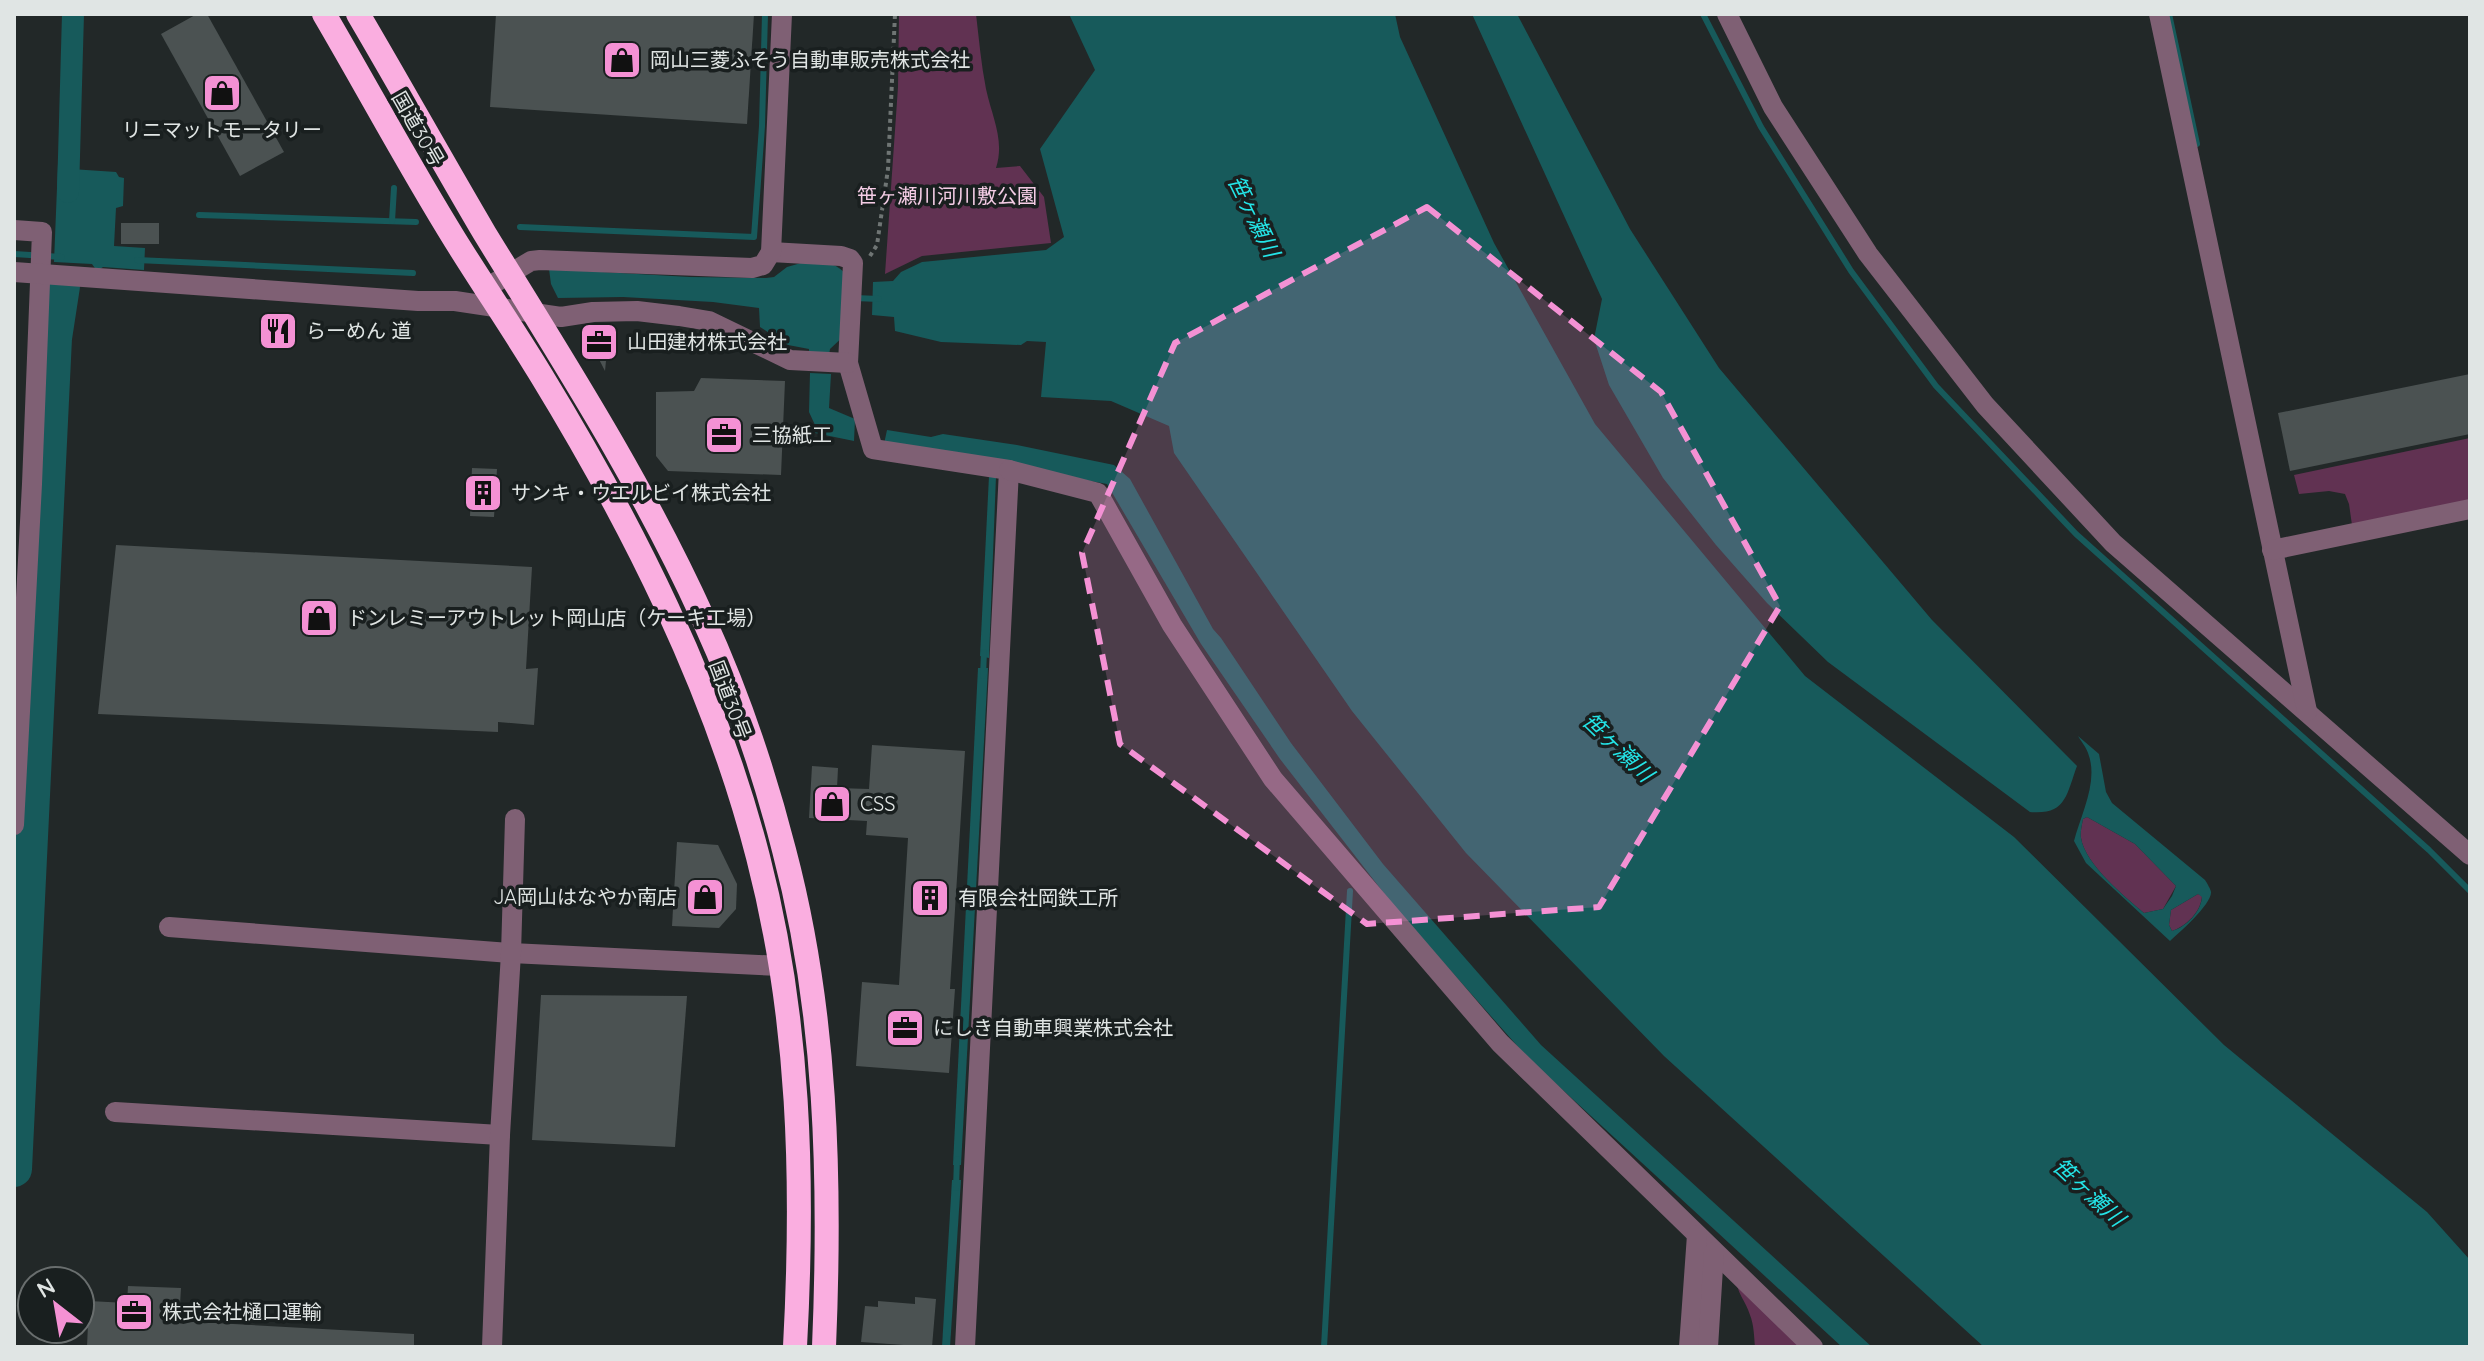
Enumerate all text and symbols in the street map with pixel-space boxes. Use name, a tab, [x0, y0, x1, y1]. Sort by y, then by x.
shop icon: 岡山三菱ふそう自動車販売株式会社	[601, 39, 643, 81]
place label: 岡山三菱ふそう自動車販売株式会社	[650, 47, 970, 72]
shop icon: リニマットモータリー	[201, 72, 243, 114]
street label: 国道30号	[387, 87, 450, 171]
place label: リニマットモータリー	[122, 117, 322, 142]
water label: 笹ヶ瀬川	[1222, 170, 1287, 263]
park label: 笹ヶ瀬川河川敷公園	[857, 183, 1037, 208]
restaurant icon: らーめん 道	[257, 310, 299, 352]
place label: らーめん 道	[306, 318, 411, 343]
office icon: 山田建材株式会社	[578, 321, 620, 363]
place label: 山田建材株式会社	[627, 329, 787, 354]
office icon: 三協紙工	[703, 414, 745, 456]
place label: 三協紙工	[752, 422, 832, 447]
building icon: サンキ・ウエルビイ株式会社	[462, 472, 504, 514]
place label: サンキ・ウエルビイ株式会社	[511, 480, 771, 505]
shop icon: ドンレミーアウトレット岡山店（ケーキ工場）	[298, 597, 340, 639]
place label: ドンレミーアウトレット岡山店（ケーキ工場）	[347, 605, 766, 630]
street label: 国道30号	[704, 657, 757, 743]
water label: 笹ヶ瀬川	[1577, 706, 1661, 789]
shop icon: CSS	[811, 783, 853, 825]
place label: CSS	[860, 791, 896, 816]
shop icon: JA岡山はなやか南店	[684, 876, 726, 918]
building icon: 有限会社岡鉄工所	[909, 877, 951, 919]
place label: JA岡山はなやか南店	[493, 884, 677, 909]
place label: 有限会社岡鉄工所	[958, 885, 1118, 910]
office icon: にしき自動車興業株式会社	[884, 1007, 926, 1049]
place label: にしき自動車興業株式会社	[933, 1015, 1173, 1040]
water label: 笹ヶ瀬川	[2047, 1152, 2132, 1234]
north arrow	[16, 1265, 96, 1345]
text: N	[32, 1272, 60, 1304]
office icon: 株式会社樋口運輸	[113, 1291, 155, 1333]
place label: 株式会社樋口運輸	[162, 1299, 322, 1324]

